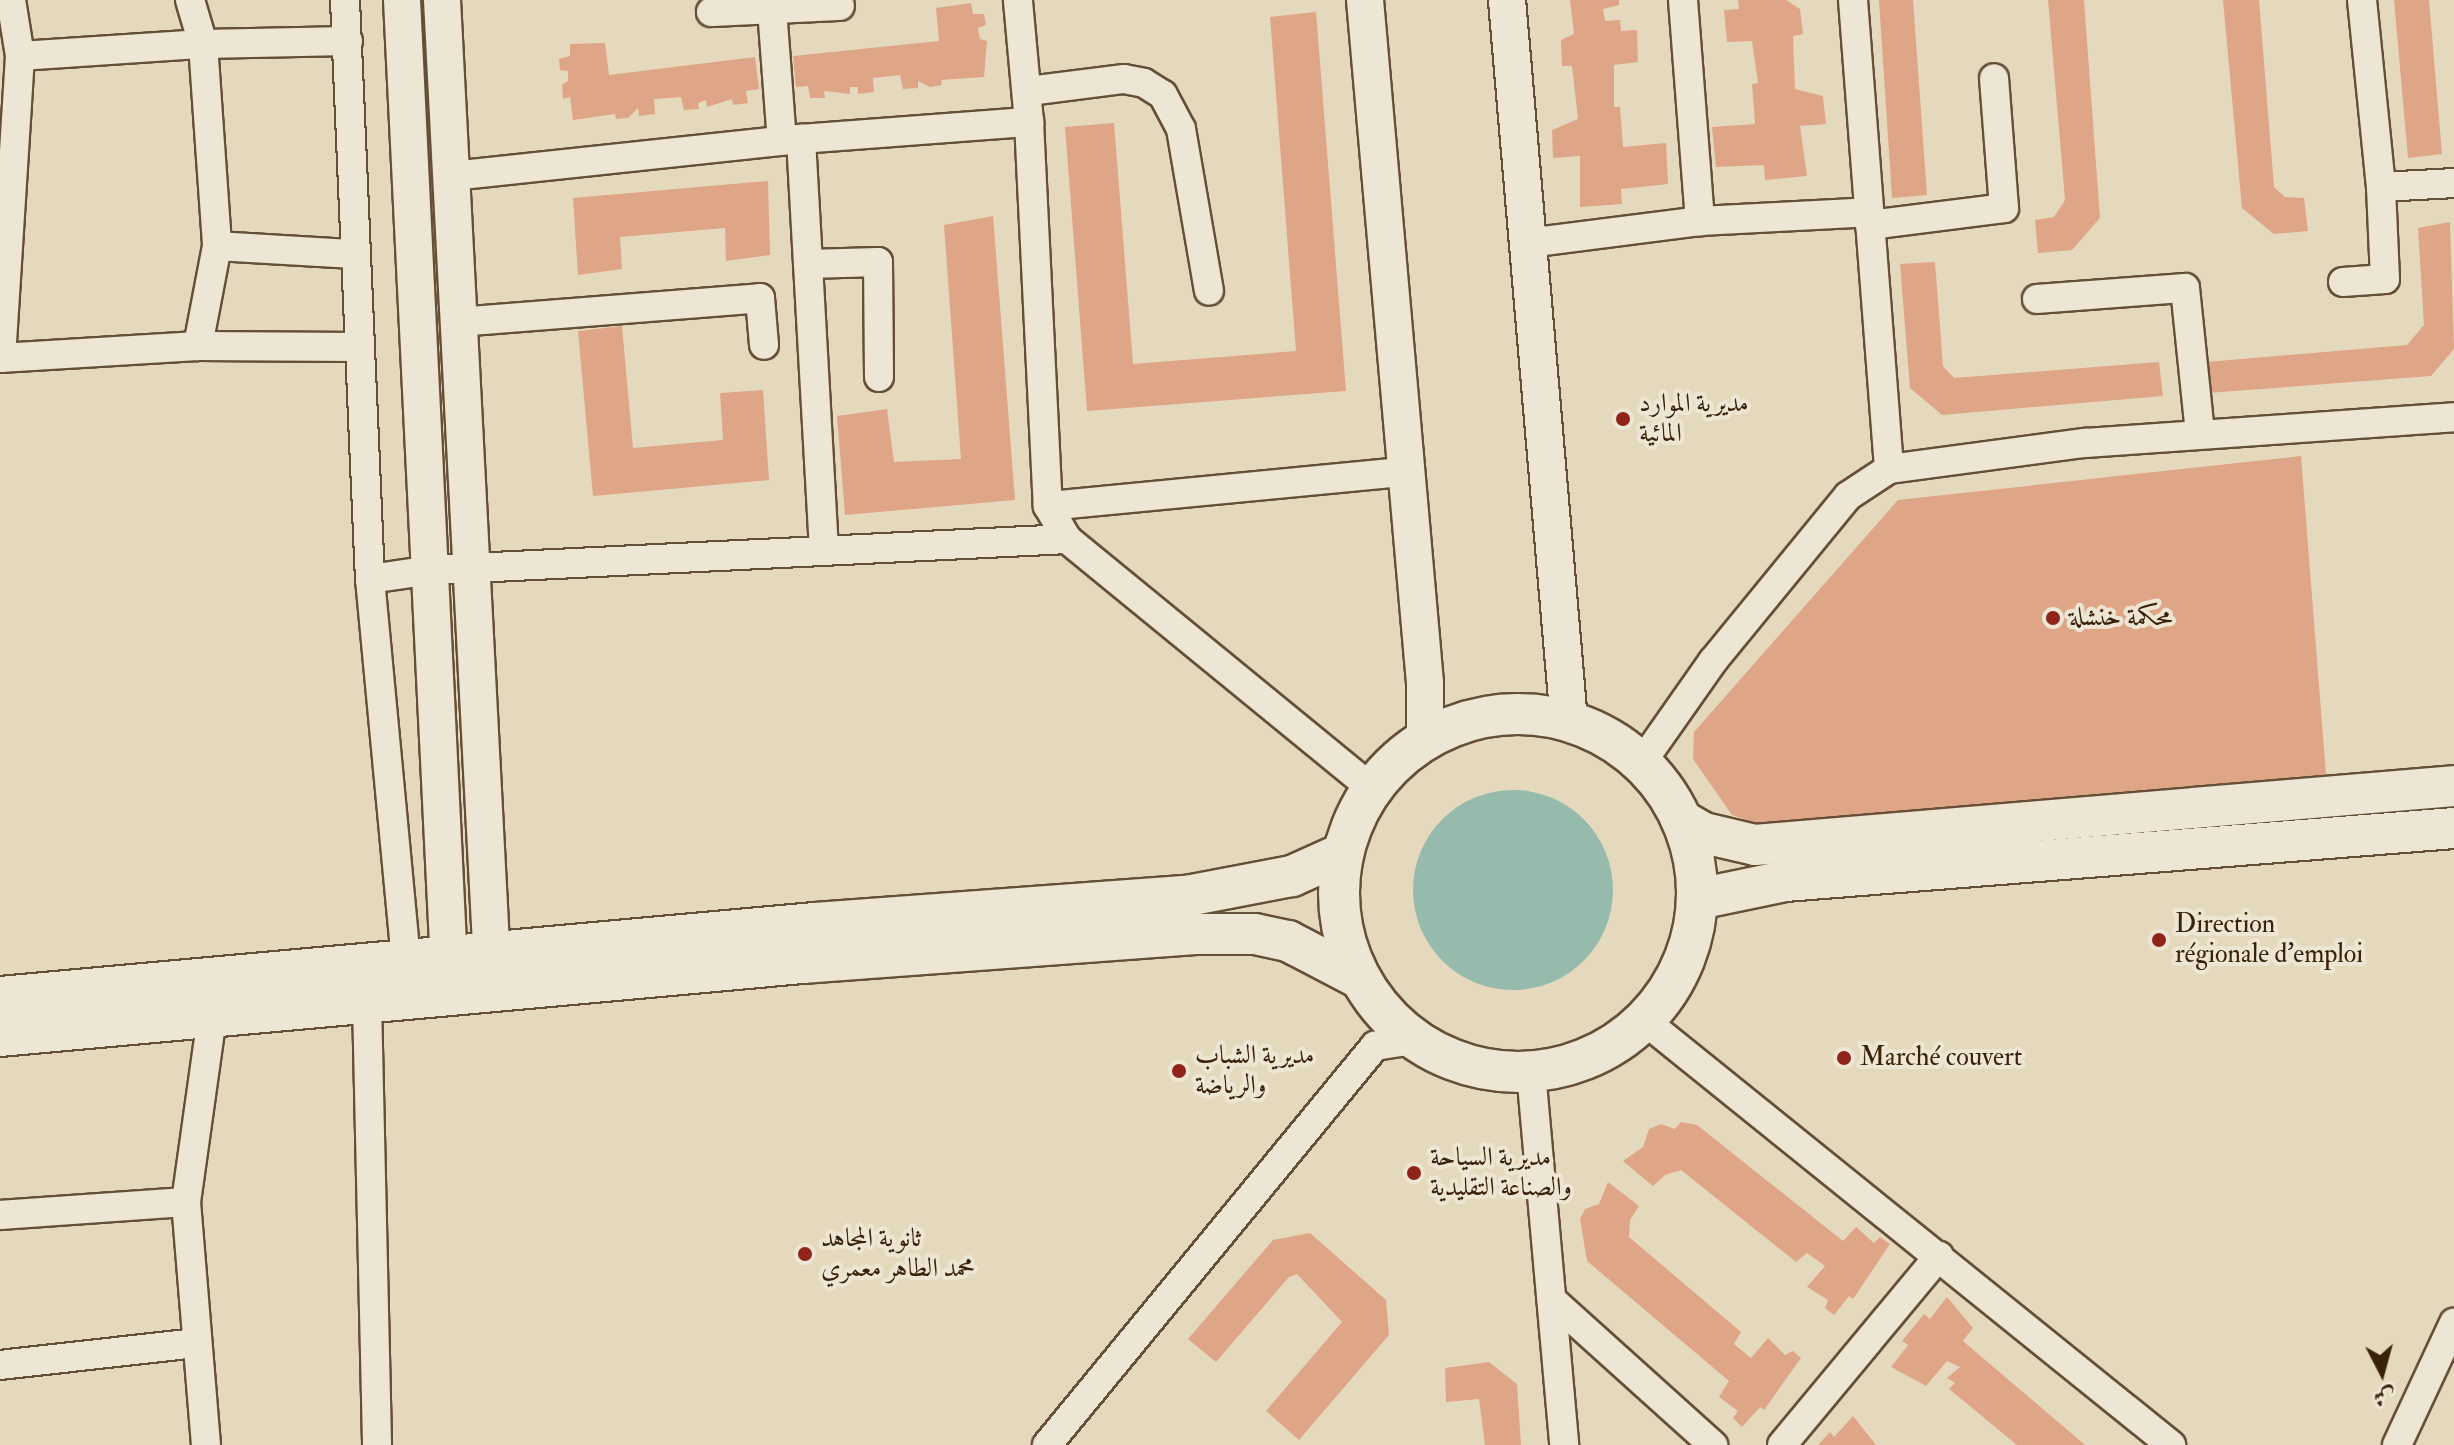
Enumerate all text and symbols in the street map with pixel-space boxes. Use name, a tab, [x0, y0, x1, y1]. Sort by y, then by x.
place label: مديرية الموارد المائية	[1639, 388, 1749, 450]
marker: مديرية الموارد المائية	[1614, 410, 1632, 428]
place label: محكمة خنشلة	[2069, 602, 2173, 634]
marker: محكمة خنشلة	[2044, 609, 2062, 627]
place label: Direction régionale d'emploi	[2175, 909, 2363, 970]
marker: Direction régionale d'emploi	[2150, 931, 2168, 949]
place label: مديرية الشباب والرياضة	[1195, 1040, 1314, 1102]
place label: Marché couvert	[1860, 1042, 2022, 1074]
marker: Marché couvert	[1835, 1049, 1853, 1067]
marker: مديرية الشباب والرياضة	[1170, 1062, 1188, 1080]
place label: مديرية السياحة والصناعة التقليدية	[1430, 1142, 1572, 1204]
marker: مديرية السياحة والصناعة التقليدية	[1405, 1164, 1423, 1182]
place label: ثانوية المجاهد محمد الطاهر معمري	[821, 1223, 975, 1284]
marker: ثانوية المجاهد محمد الطاهر معمري	[796, 1245, 814, 1263]
north arrow	[2342, 1333, 2422, 1413]
text: ش	[2372, 1382, 2397, 1412]

